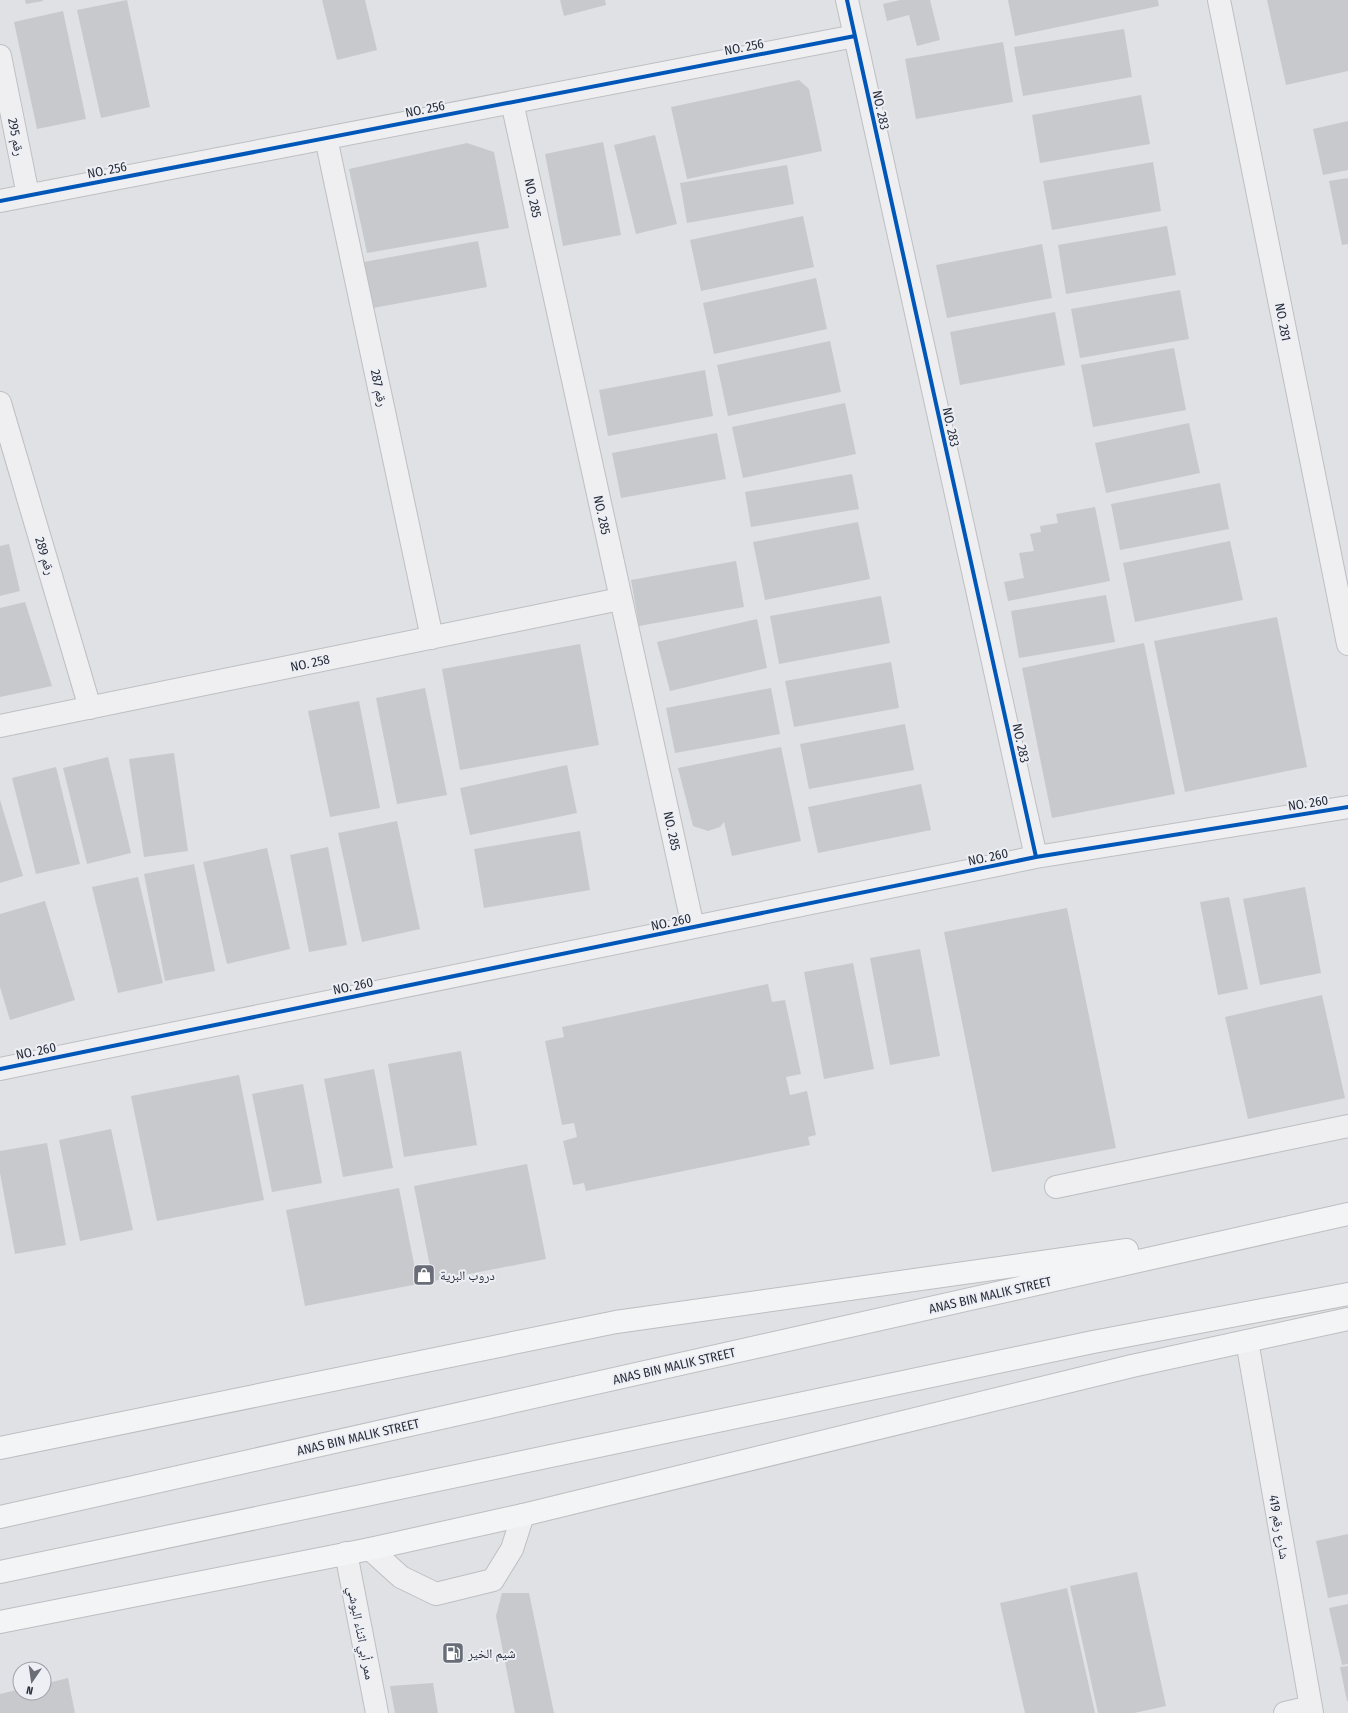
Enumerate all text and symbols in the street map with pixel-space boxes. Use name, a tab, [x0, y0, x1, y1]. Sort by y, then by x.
street label: NO. 256	[723, 36, 765, 58]
street label: NO. 283	[870, 89, 892, 131]
street label: NO. 256	[404, 98, 446, 120]
street label: رقم 295	[4, 117, 27, 157]
street label: NO. 256	[86, 159, 128, 181]
street label: NO. 285	[522, 177, 544, 219]
street label: NO. 281	[1272, 302, 1294, 342]
street label: رقم 287	[367, 368, 390, 408]
street label: NO. 283	[940, 406, 962, 448]
street label: NO. 285	[591, 494, 613, 536]
street label: رقم 289	[31, 535, 58, 577]
street label: NO. 258	[289, 652, 331, 674]
street label: NO. 283	[1010, 722, 1032, 764]
street label: NO. 260	[1287, 792, 1329, 814]
street label: NO. 285	[661, 810, 683, 852]
street label: NO. 260	[967, 845, 1010, 869]
street label: NO. 260	[650, 910, 693, 934]
street label: NO. 260	[332, 974, 375, 998]
street label: NO. 260	[15, 1039, 58, 1063]
shop icon: دروب البرية	[411, 1262, 437, 1288]
place label: دروب البرية	[440, 1268, 495, 1284]
street label: ANAS BIN MALIK STREET	[927, 1274, 1053, 1316]
street label: ANAS BIN MALIK STREET	[611, 1345, 737, 1387]
street label: ANAS BIN MALIK STREET	[295, 1416, 421, 1458]
street label: شارع رقم 419	[1264, 1494, 1292, 1561]
street label: ممر أبي اثناء البوشي	[341, 1585, 377, 1682]
fuel station icon: شيم الخير	[440, 1640, 466, 1666]
place label: شيم الخير	[467, 1646, 516, 1662]
north arrow	[12, 1661, 52, 1701]
text: N	[25, 1683, 35, 1697]

